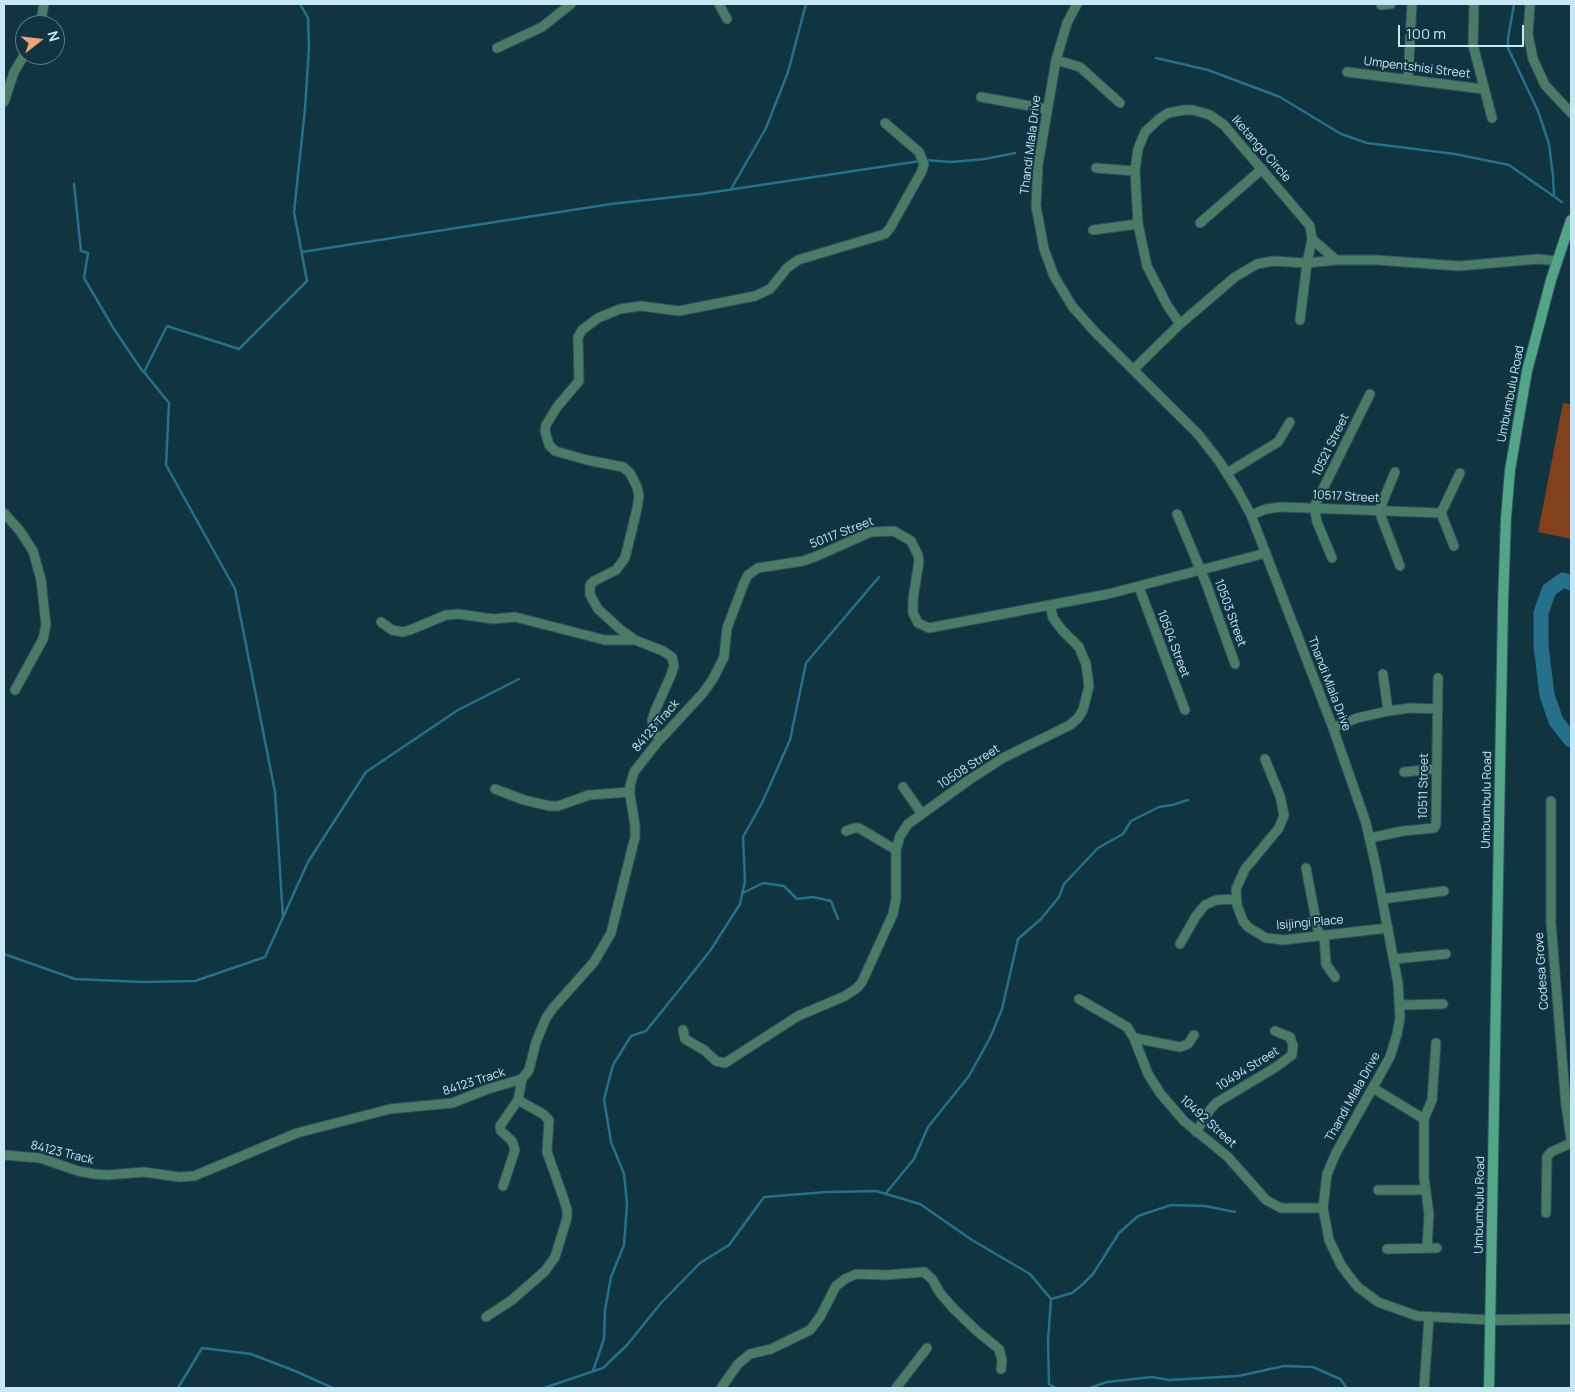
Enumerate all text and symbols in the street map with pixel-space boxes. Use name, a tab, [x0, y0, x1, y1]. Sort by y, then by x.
north arrow	[15, 15, 65, 65]
scale bar	[1400, 15, 1526, 47]
text: 100 m	[1406, 23, 1446, 44]
text: N	[43, 29, 64, 43]
street label: Umpentshisi Street	[1363, 54, 1471, 82]
street label: Thandi Mlala Drive	[1018, 95, 1044, 195]
street label: Iketango Circle	[1228, 113, 1294, 185]
street label: Umbumbulu Road	[1495, 345, 1527, 443]
street label: 10521 Street	[1310, 411, 1352, 479]
street label: 10517 Street	[1312, 488, 1380, 506]
street label: 50117 Street	[808, 514, 876, 552]
street label: 10503 Street	[1211, 577, 1249, 649]
street label: 10504 Street	[1154, 608, 1192, 680]
street label: Thandi Mlala Drive	[1304, 635, 1354, 733]
street label: 84123 Track	[629, 697, 683, 755]
street label: 10508 Street	[935, 742, 1003, 792]
street label: Umbumbulu Road	[1479, 751, 1495, 849]
street label: 10511 Street	[1416, 753, 1432, 819]
street label: Isijingi Place	[1276, 913, 1344, 933]
street label: Codesa Grove	[1532, 932, 1552, 1010]
street label: 10494 Street	[1214, 1044, 1282, 1094]
street label: Thandi Mlala Drive	[1323, 1050, 1383, 1144]
street label: 84123 Track	[441, 1065, 507, 1099]
street label: 10492 Street	[1177, 1093, 1239, 1151]
street label: 84123 Track	[29, 1138, 95, 1168]
street label: Umbumbulu Road	[1472, 1156, 1488, 1254]

